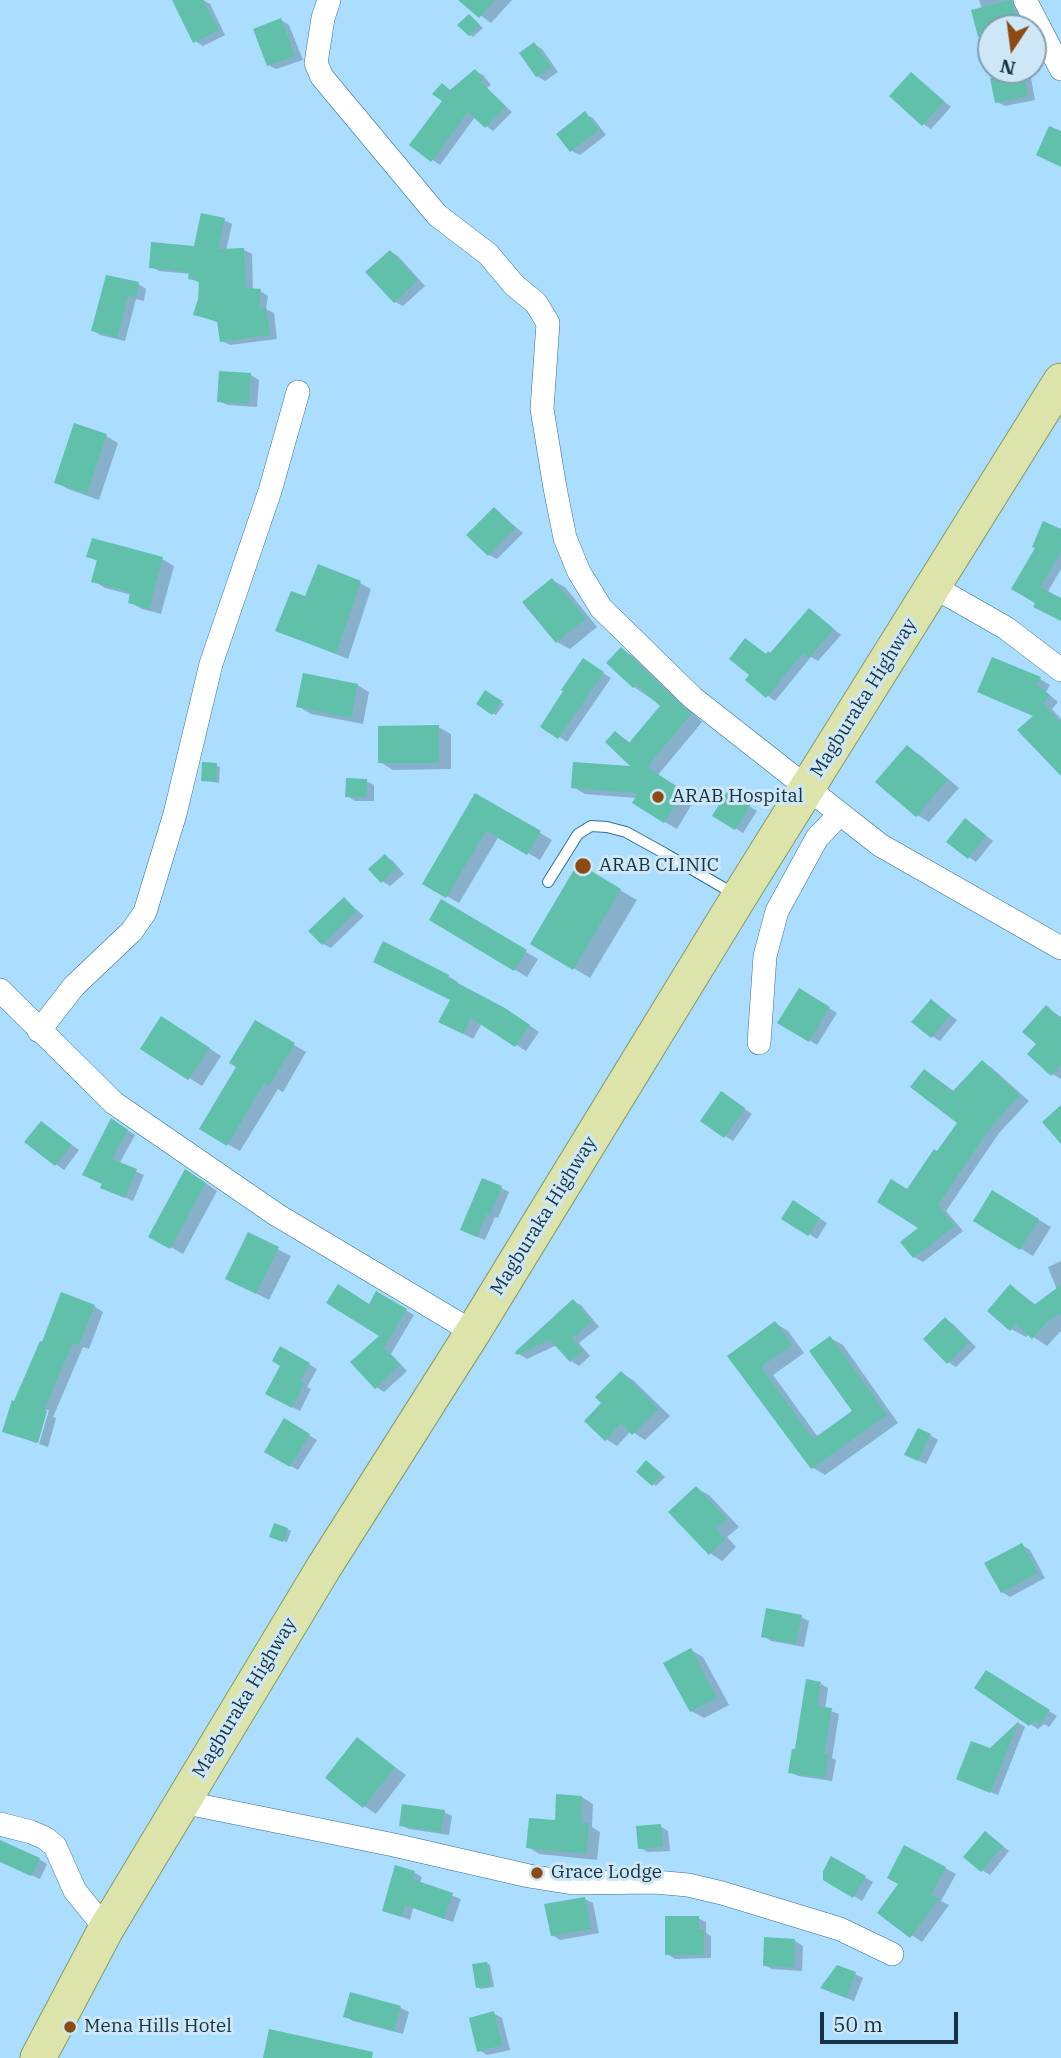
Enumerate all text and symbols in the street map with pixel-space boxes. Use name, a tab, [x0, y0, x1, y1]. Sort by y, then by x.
north arrow	[977, 14, 1047, 84]
text: N	[998, 54, 1018, 81]
street label: Magburaka Highway	[806, 614, 922, 782]
place label: ARAB Hospital	[672, 786, 804, 808]
marker: ARAB Hospital	[650, 789, 666, 805]
place label: ARAB CLINIC	[599, 855, 719, 877]
marker: ARAB CLINIC	[573, 856, 593, 876]
street label: Magburaka Highway	[486, 1132, 602, 1300]
street label: Magburaka Highway	[188, 1614, 302, 1782]
place label: Grace Lodge	[551, 1862, 662, 1884]
marker: Grace Lodge	[529, 1865, 545, 1881]
scale bar	[823, 1998, 961, 2042]
text: 50 m	[833, 2010, 883, 2038]
place label: Mena Hills Hotel	[84, 2016, 232, 2038]
marker: Mena Hills Hotel	[62, 2019, 78, 2035]

